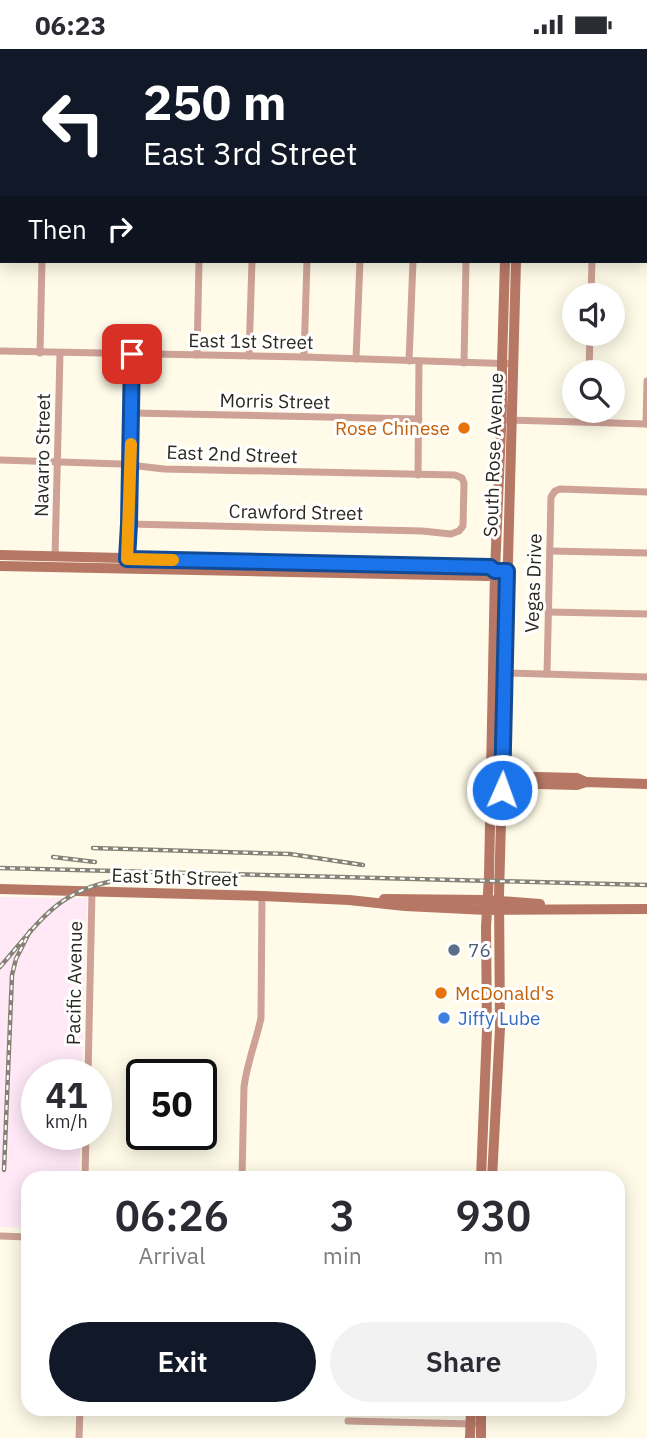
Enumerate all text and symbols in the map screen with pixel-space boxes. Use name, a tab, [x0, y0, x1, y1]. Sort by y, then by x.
text: 06:23	[35, 8, 106, 42]
text: 250 m	[143, 70, 287, 133]
icon: left	[28, 77, 119, 168]
text: East 3rd Street	[143, 132, 358, 174]
icon: right	[101, 210, 139, 248]
text: Then	[28, 212, 87, 246]
map controls	[562, 283, 625, 423]
button: sound	[562, 283, 625, 346]
pin	[102, 324, 162, 384]
street label: East 1st Street	[188, 328, 314, 354]
icon: arrive	[113, 335, 151, 373]
button: search	[562, 360, 625, 423]
street label: South Rose Avenue	[478, 372, 508, 538]
street label: Morris Street	[219, 388, 331, 414]
street label: Navarro Street	[29, 393, 55, 517]
place label: Rose Chinese	[335, 416, 450, 440]
marker: Rose Chinese	[456, 420, 472, 436]
street label: East 2nd Street	[166, 440, 298, 468]
street label: Crawford Street	[229, 499, 363, 525]
street label: Vegas Drive	[519, 533, 547, 633]
position arrow	[465, 753, 539, 827]
street label: East 5th Street	[111, 863, 239, 891]
street label: Pacific Avenue	[61, 921, 87, 1045]
place label: 76	[468, 938, 491, 962]
marker: 76	[446, 942, 462, 958]
place label: McDonald's	[455, 981, 554, 1005]
marker: McDonald's	[433, 985, 449, 1001]
place label: Jiffy Lube	[458, 1006, 540, 1030]
marker: Jiffy Lube	[436, 1010, 452, 1026]
speed limit sign: 50	[126, 1059, 217, 1150]
text: 41	[45, 1072, 88, 1118]
text: km/h	[45, 1110, 88, 1133]
text: 06:26	[115, 1188, 229, 1243]
text: 3	[330, 1188, 355, 1243]
text: 930	[456, 1188, 531, 1243]
text: Arrival	[138, 1240, 205, 1270]
text: min	[323, 1240, 362, 1270]
text: m	[483, 1240, 503, 1270]
button: Exit	[49, 1322, 316, 1402]
button: Share	[330, 1322, 597, 1402]

